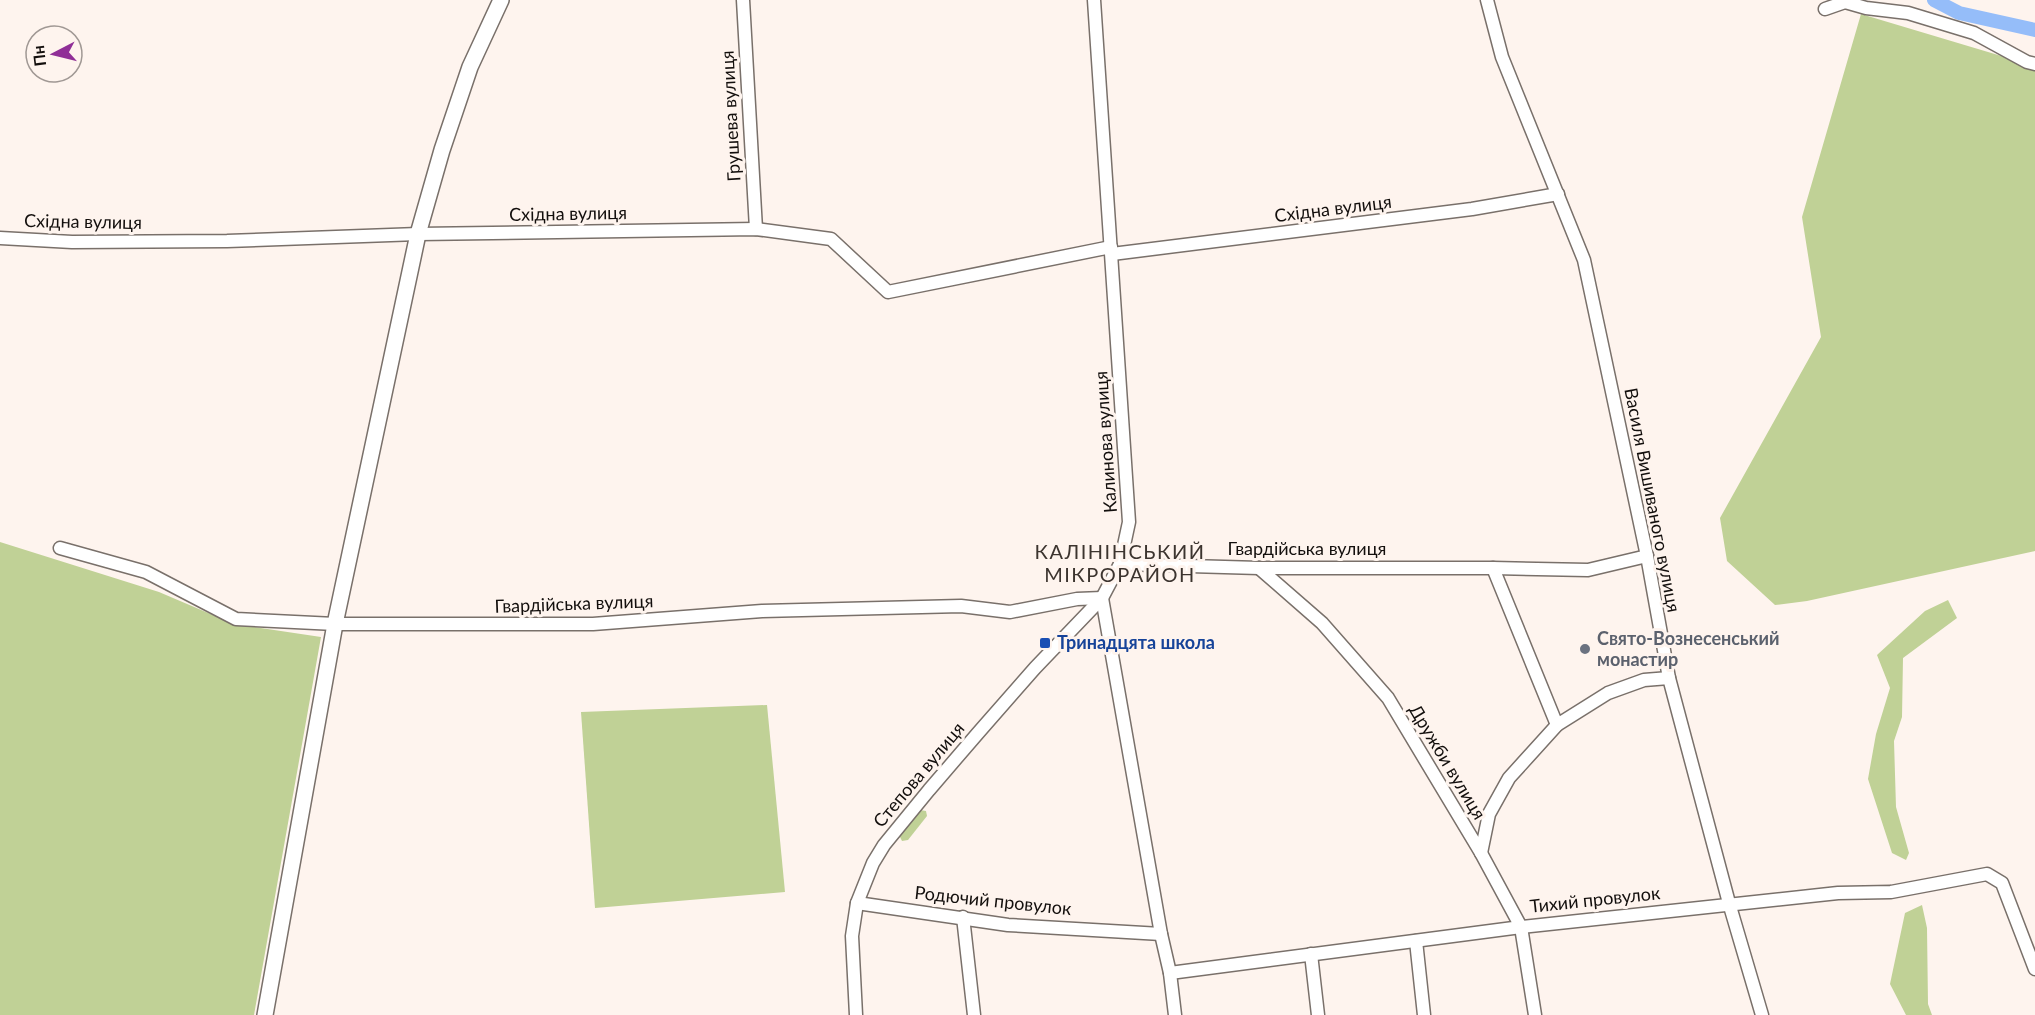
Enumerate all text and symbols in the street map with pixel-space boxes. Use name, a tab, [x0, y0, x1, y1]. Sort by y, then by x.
north arrow	[24, 24, 84, 84]
text: Пн	[28, 44, 49, 67]
street label: Грушева вулиця	[716, 50, 744, 182]
street label: Східна вулиця	[1273, 190, 1393, 226]
street label: Східна вулиця	[509, 201, 627, 225]
street label: Східна вулиця	[24, 209, 142, 233]
street label: Калинова вулиця	[1089, 370, 1121, 514]
street label: Василя Вишиваного вулиця	[1620, 386, 1686, 614]
street label: Гвардійська вулиця	[1228, 537, 1386, 559]
district label: КАЛІНІНСЬКИЙ МІКРОРАЙОН	[1035, 539, 1205, 586]
street label: Гвардійська вулиця	[494, 589, 654, 617]
place label: Cвято-Вознесенський монастир	[1597, 627, 1779, 670]
place label: Тринадцята школа	[1057, 631, 1215, 653]
marker: Тринадцята школа	[1038, 636, 1052, 650]
marker: Cвято-Вознесенський монастир	[1578, 642, 1592, 656]
street label: Дружби вулиця	[1405, 700, 1491, 823]
street label: Степова вулиця	[868, 717, 969, 831]
street label: Родючий провулок	[914, 881, 1073, 919]
street label: Тихий провулок	[1529, 881, 1662, 917]

